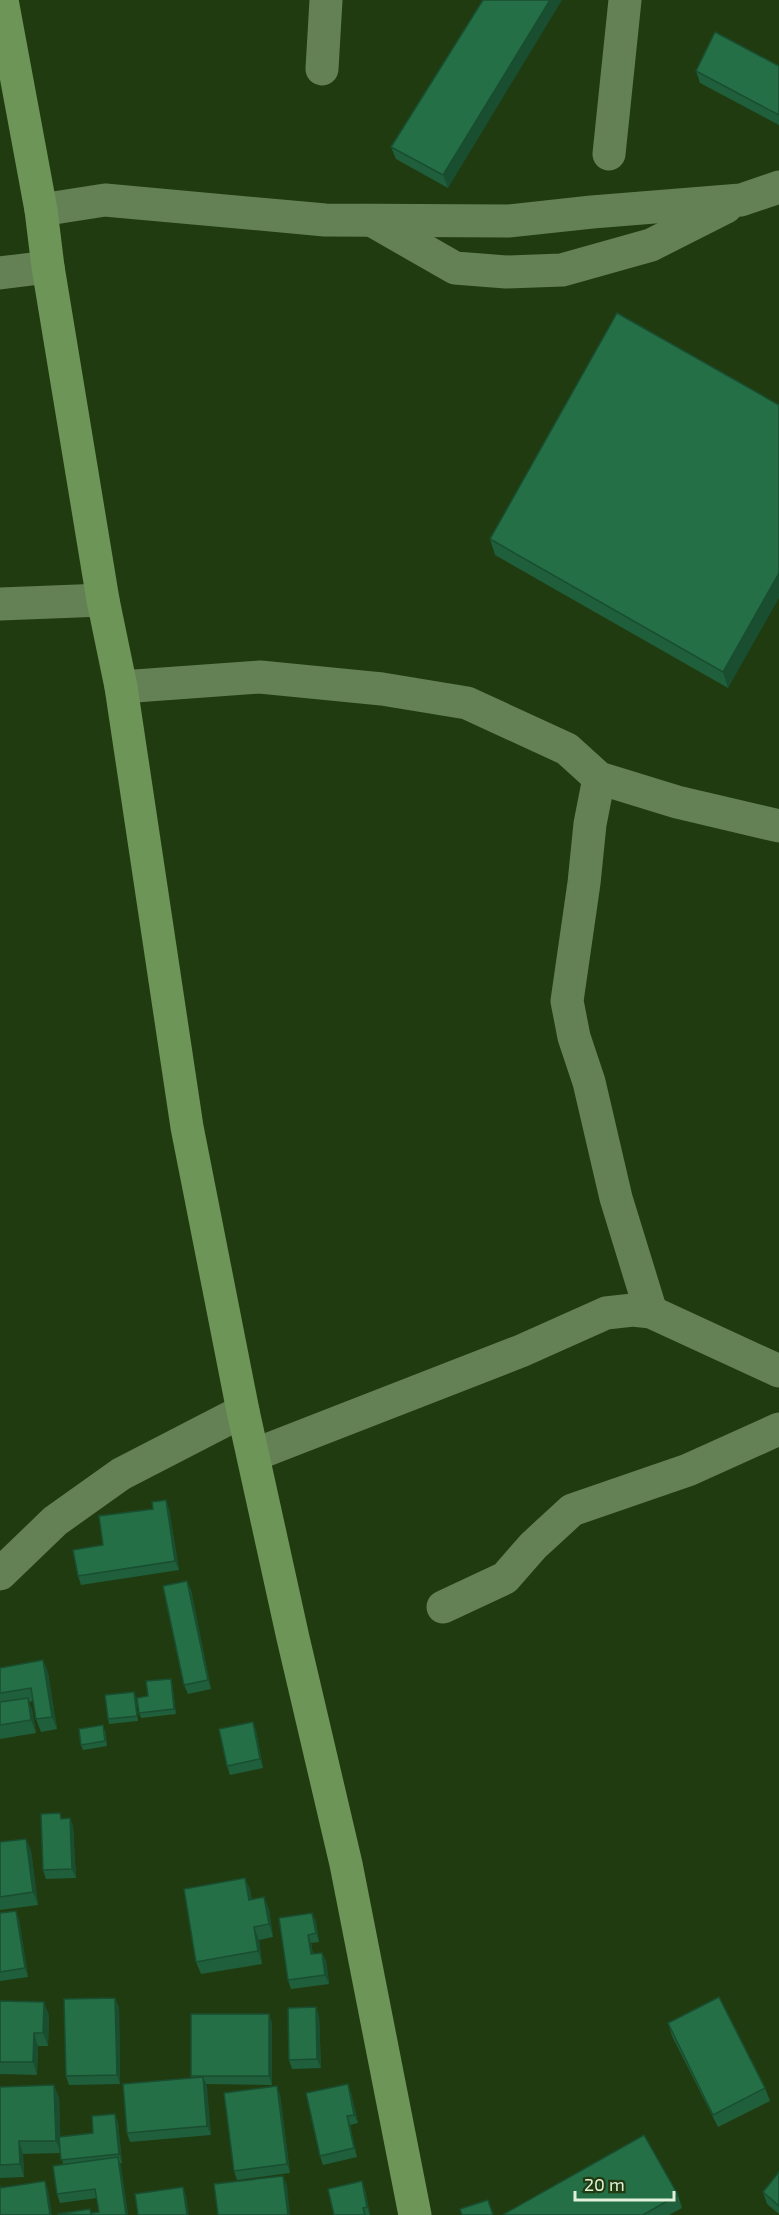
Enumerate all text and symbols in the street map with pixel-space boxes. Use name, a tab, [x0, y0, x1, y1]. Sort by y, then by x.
scale bar	[575, 2164, 674, 2202]
text: 20 m	[584, 2173, 625, 2195]

